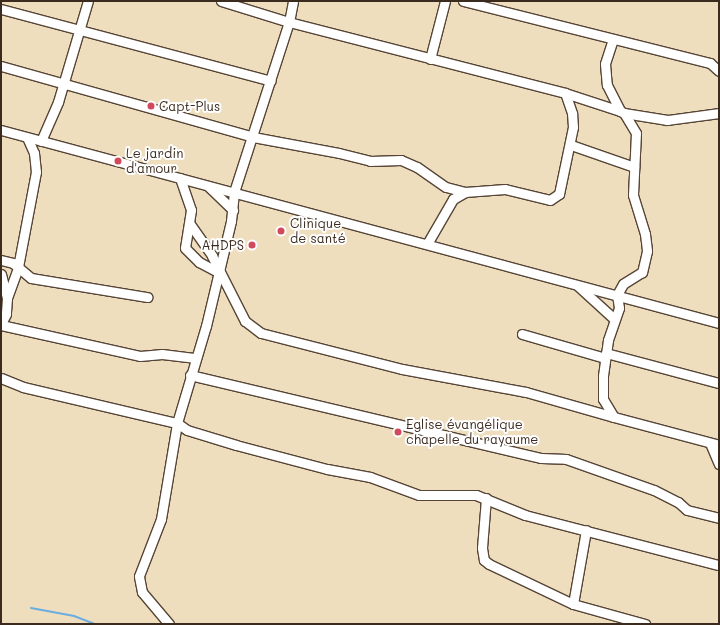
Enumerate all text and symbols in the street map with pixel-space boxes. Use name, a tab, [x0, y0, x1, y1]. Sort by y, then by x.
place label: Capt-Plus	[159, 98, 220, 114]
marker: Capt-Plus	[146, 101, 156, 111]
place label: Le jardin d'amour	[126, 146, 183, 177]
marker: Le jardin d'amour	[113, 156, 123, 166]
place label: Clinique de santé	[290, 216, 346, 247]
marker: Clinique de santé	[275, 225, 287, 237]
place label: AHDPS	[202, 237, 244, 253]
marker: AHDPS	[247, 240, 257, 250]
place label: Eglise évangélique chapelle du rayaume	[406, 417, 538, 448]
marker: Eglise évangélique chapelle du rayaume	[393, 427, 403, 437]

